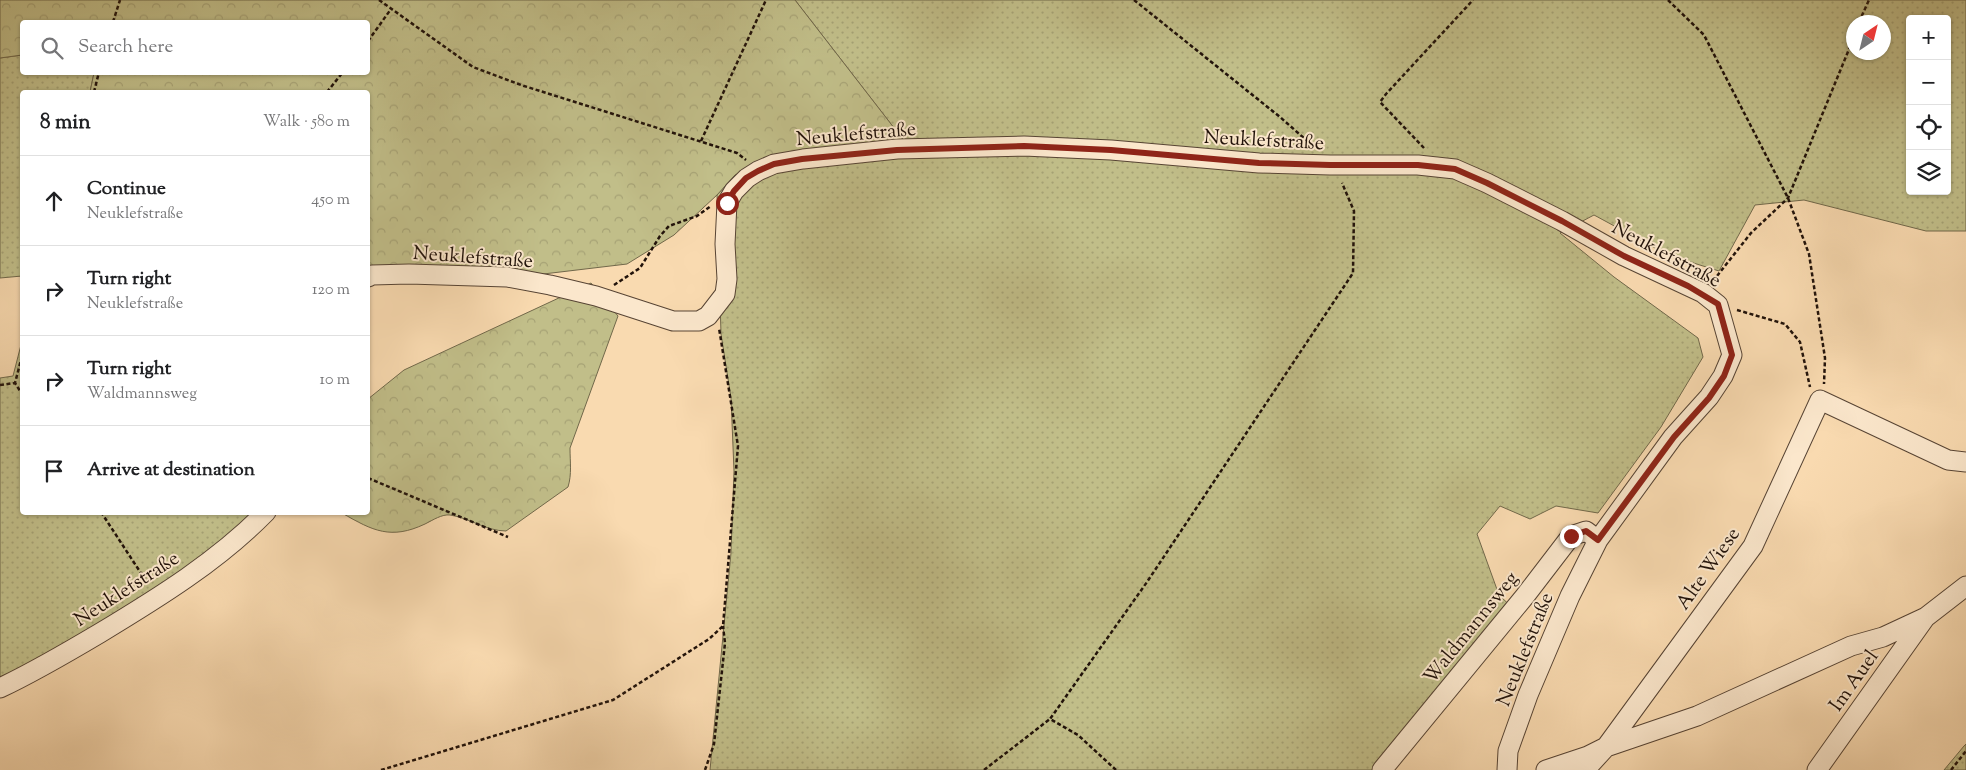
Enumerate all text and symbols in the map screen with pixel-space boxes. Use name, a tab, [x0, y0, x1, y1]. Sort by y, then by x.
north arrow	[1846, 15, 1891, 60]
map controls	[1906, 15, 1951, 195]
button: +	[1906, 15, 1951, 60]
search box	[20, 20, 370, 75]
icon: search	[38, 34, 66, 62]
text: Search here	[78, 34, 173, 61]
button: −	[1906, 60, 1951, 105]
button: locate	[1906, 105, 1951, 150]
text: 8 min	[40, 108, 91, 138]
text: Walk · 580 m	[263, 111, 350, 134]
street label: Neuklefstraße	[795, 116, 917, 155]
street label: Neuklefstraße	[1203, 124, 1325, 159]
button: layers	[1906, 150, 1951, 195]
text: Continue	[87, 176, 166, 203]
icon: ahead	[40, 187, 68, 215]
text: 450 m	[311, 189, 350, 212]
route start	[716, 192, 739, 215]
text: Neuklefstraße	[87, 203, 183, 226]
street label: Neuklefstraße	[1606, 214, 1726, 296]
street label: Neuklefstraße	[412, 240, 534, 277]
text: Turn right	[87, 266, 171, 293]
icon: right	[40, 277, 68, 305]
text: 120 m	[312, 279, 350, 302]
text: Neuklefstraße	[87, 293, 183, 316]
text: Turn right	[87, 356, 171, 383]
icon: right	[40, 367, 68, 395]
text: 10 m	[320, 369, 350, 392]
text: Waldmannsweg	[87, 383, 197, 406]
icon: arrive	[40, 457, 68, 485]
text: Arrive at destination	[87, 457, 255, 484]
street label: Alte Wiese	[1670, 522, 1748, 617]
route end	[1560, 525, 1583, 548]
street label: Neuklefstraße	[69, 545, 186, 635]
street label: Waldmannsweg	[1417, 566, 1527, 691]
street label: Neuklefstraße	[1490, 589, 1562, 711]
street label: Im Auel	[1823, 644, 1887, 718]

